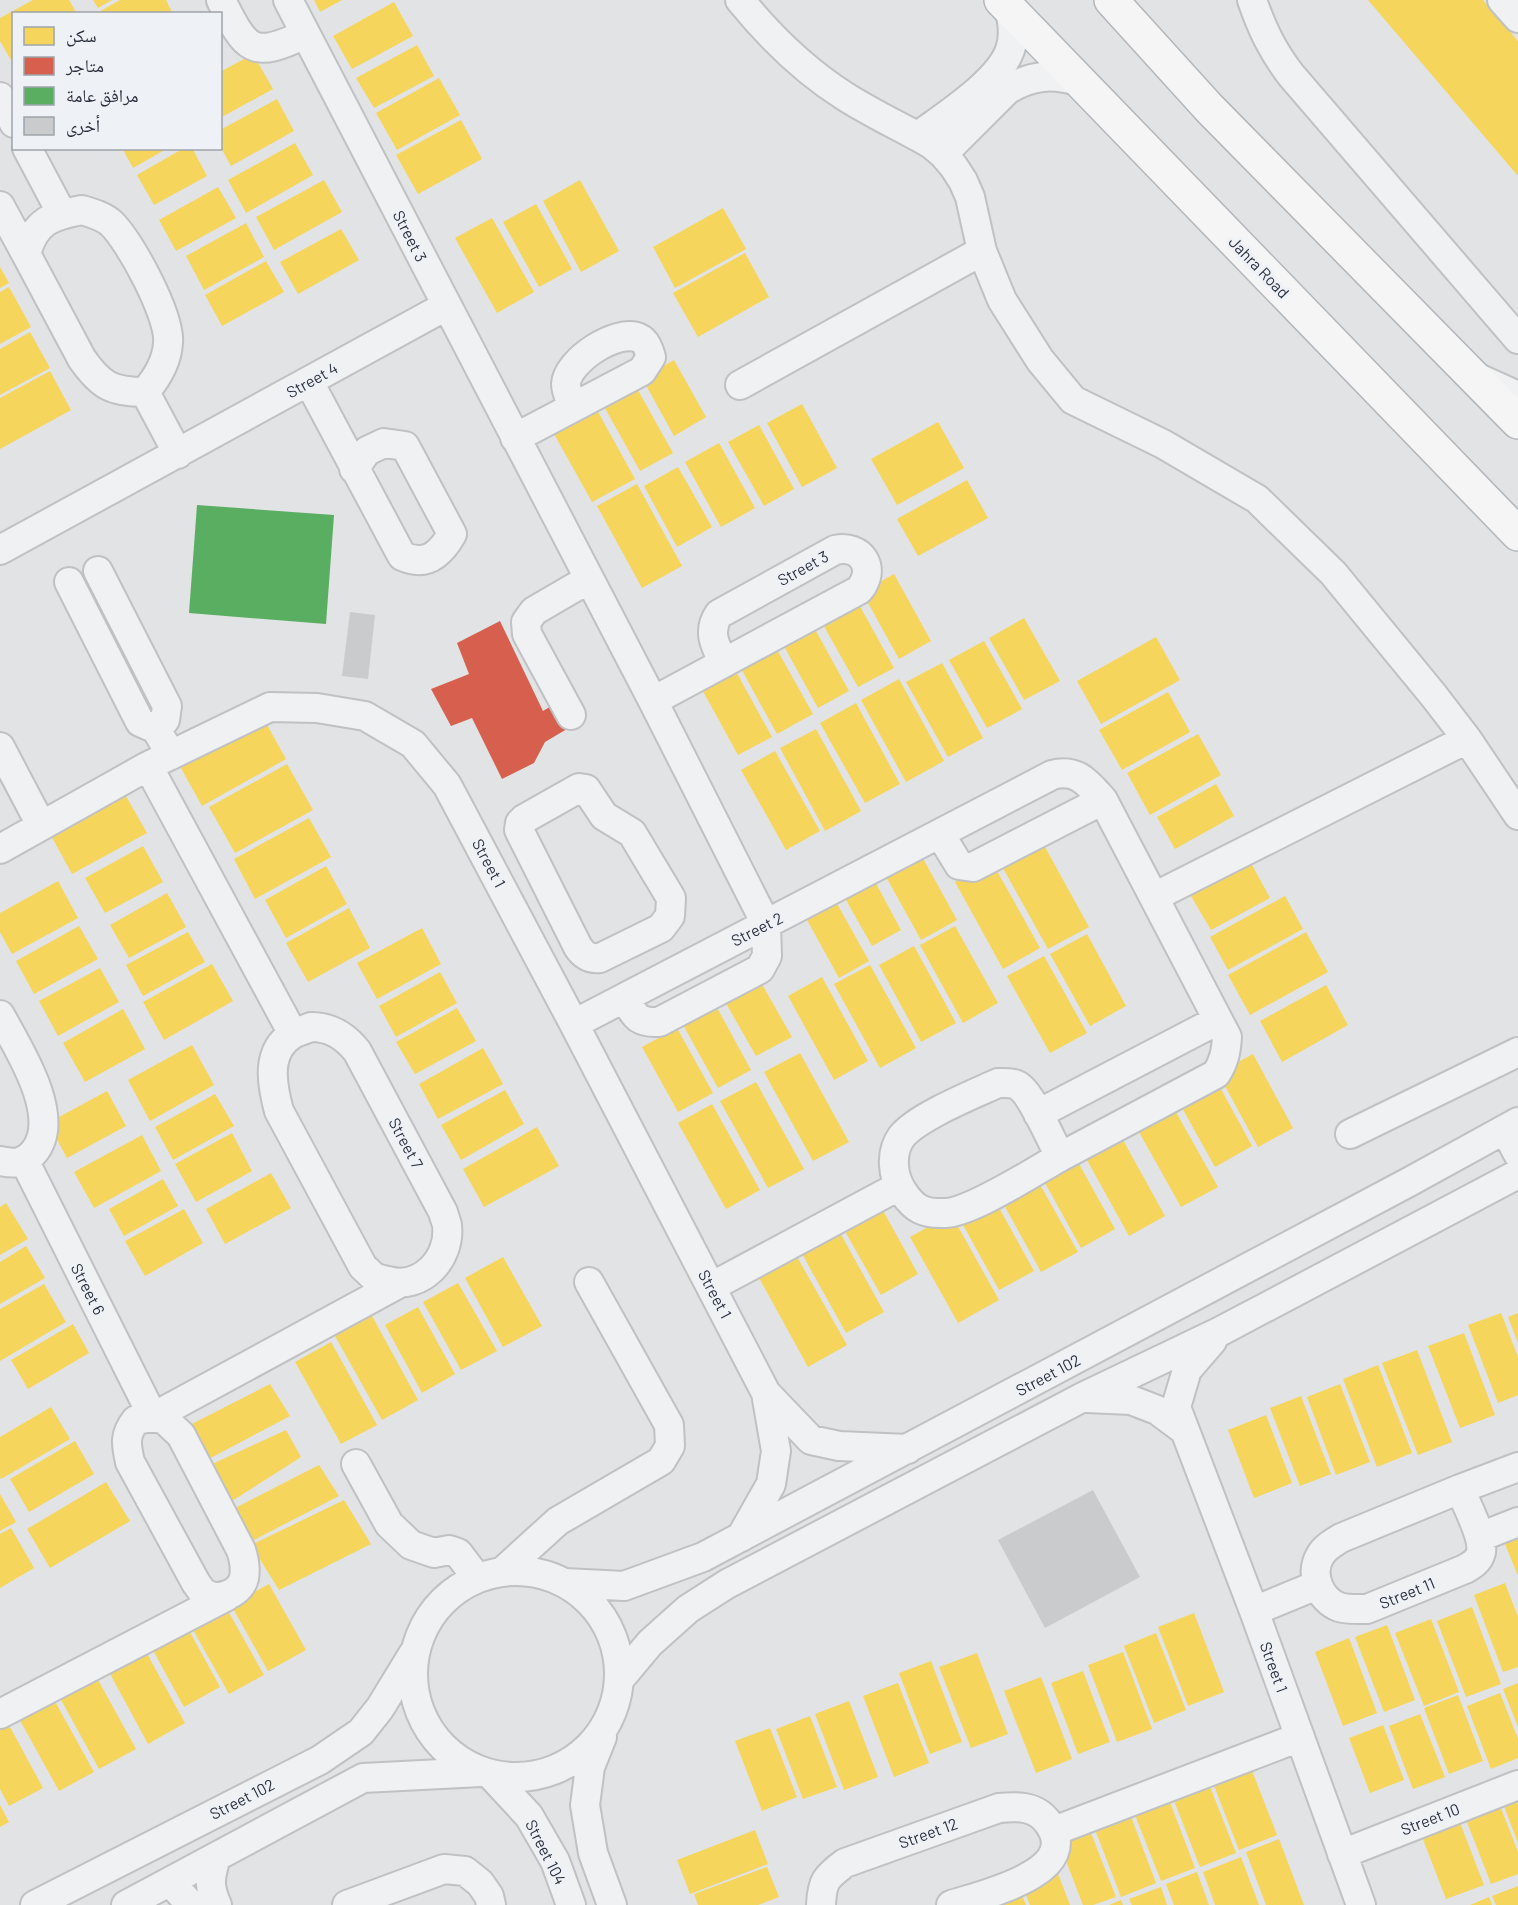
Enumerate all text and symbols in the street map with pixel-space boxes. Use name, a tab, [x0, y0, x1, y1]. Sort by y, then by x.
legend	[12, 12, 222, 150]
text: سكن	[66, 24, 97, 47]
text: متاجر	[65, 54, 104, 76]
text: مرافق عامة	[66, 84, 138, 107]
text: أخرى	[66, 114, 100, 137]
street label: Street 3	[389, 207, 431, 265]
street label: Jahra Road	[1225, 232, 1293, 302]
street label: Street 4	[283, 358, 341, 401]
street label: Street 3	[774, 546, 831, 589]
street label: Street 1	[469, 835, 510, 890]
street label: Street 2	[728, 907, 786, 950]
street label: Street 7	[385, 1114, 428, 1172]
street label: Street 6	[67, 1260, 109, 1318]
street label: Street 1	[695, 1266, 736, 1321]
street label: Street 102	[1012, 1350, 1083, 1399]
street label: Street 11	[1376, 1573, 1437, 1612]
street label: Street 1	[1257, 1639, 1292, 1695]
street label: Street 102	[206, 1774, 277, 1823]
street label: Street 10	[1398, 1799, 1462, 1838]
street label: Street 12	[896, 1813, 960, 1852]
street label: Street 104	[522, 1816, 571, 1887]

